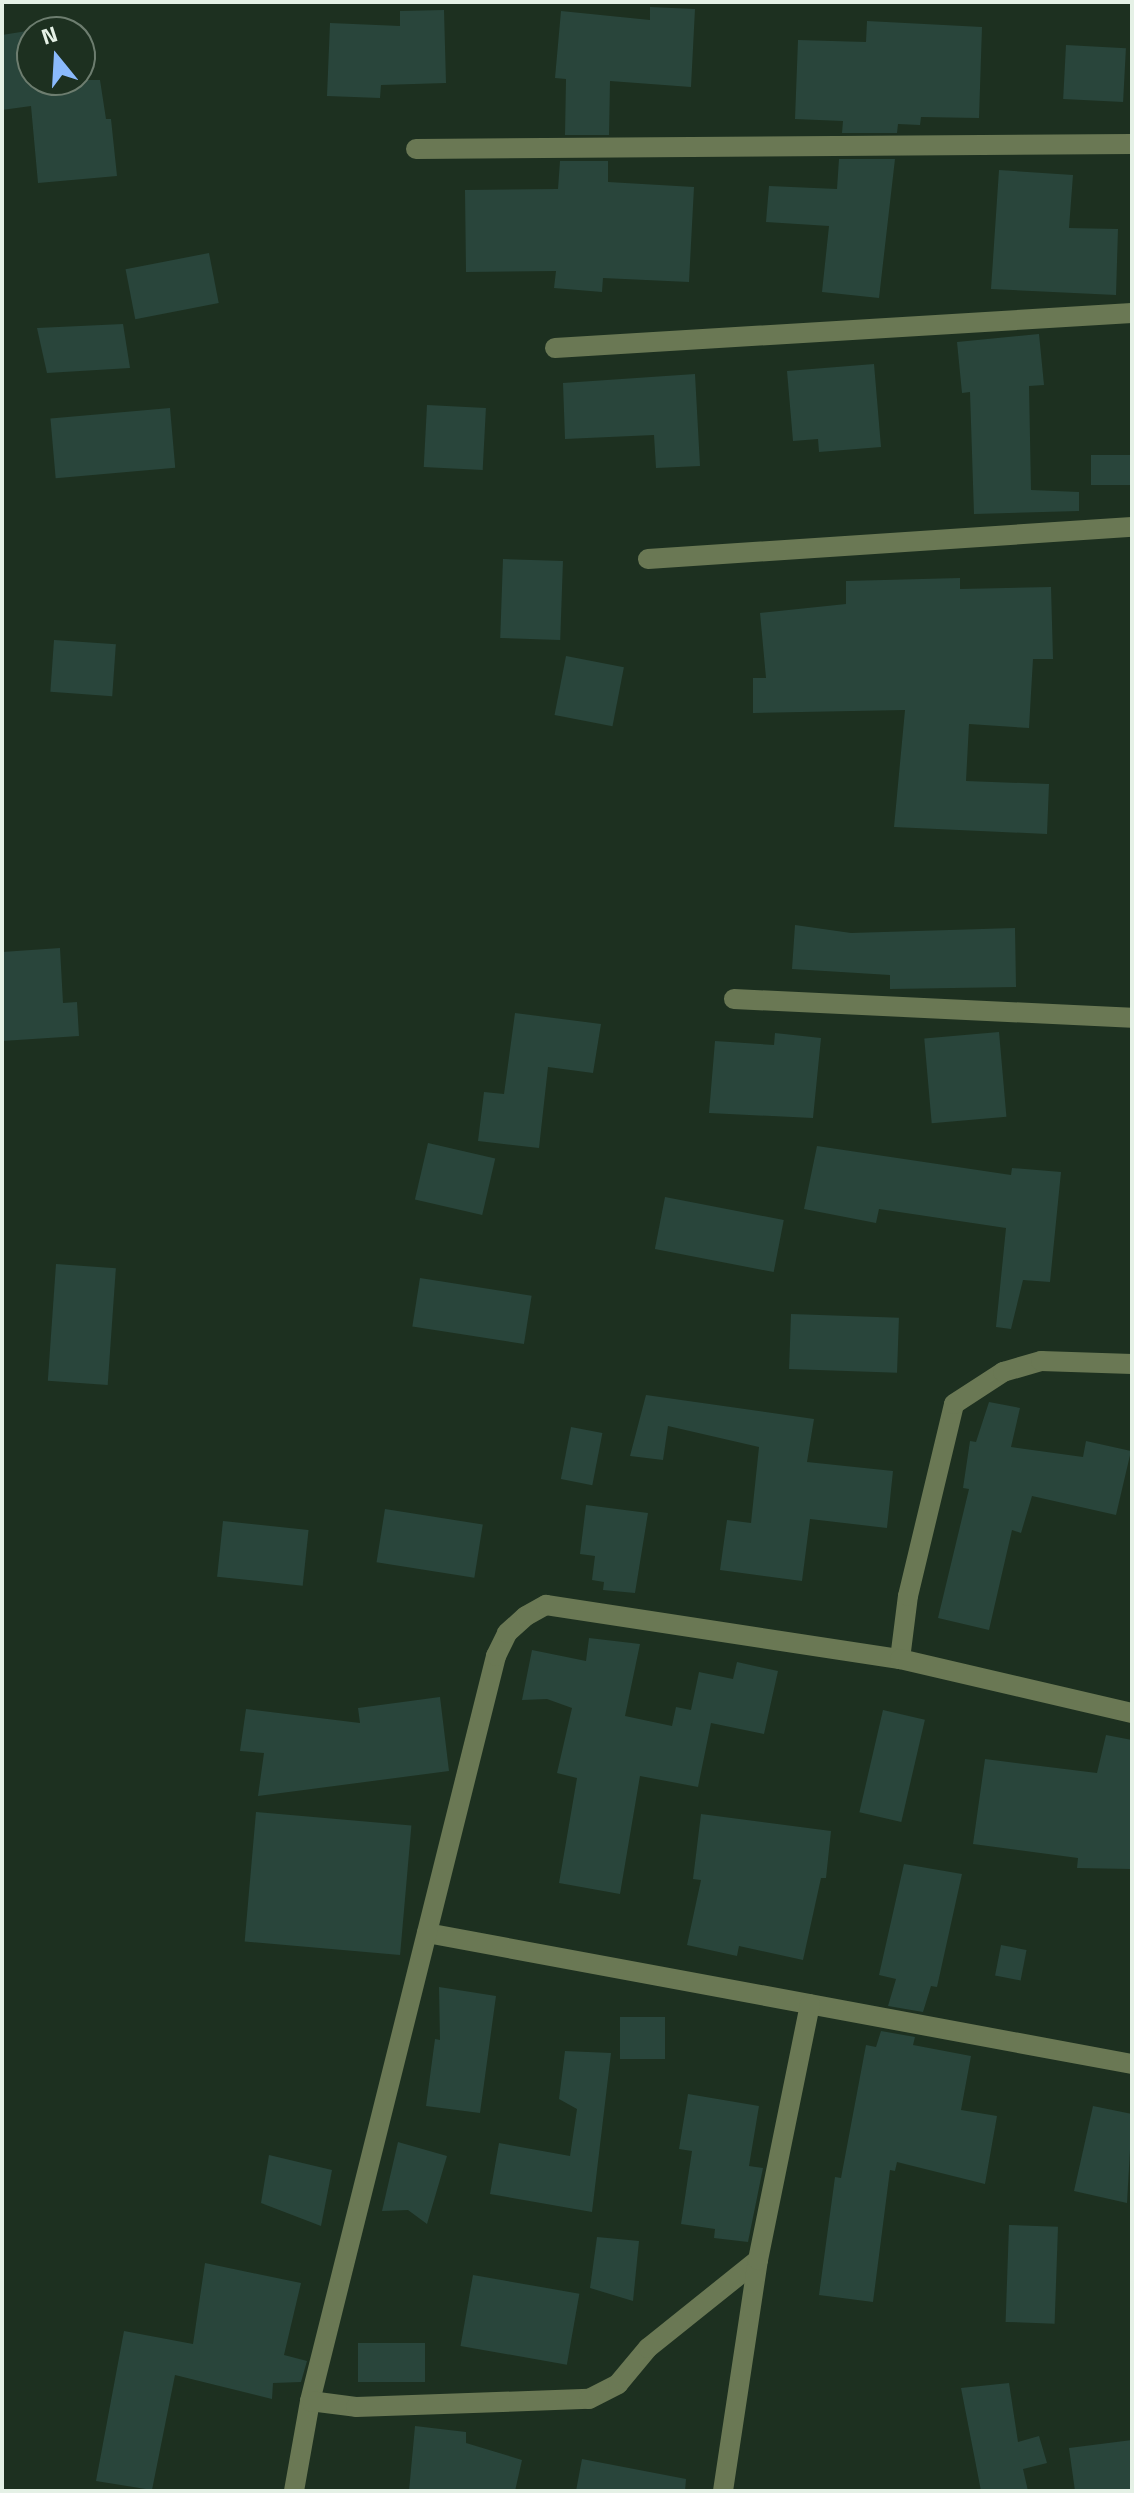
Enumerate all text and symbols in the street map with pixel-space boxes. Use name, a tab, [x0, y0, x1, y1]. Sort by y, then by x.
north arrow	[16, 16, 96, 96]
text: N	[37, 17, 62, 54]

